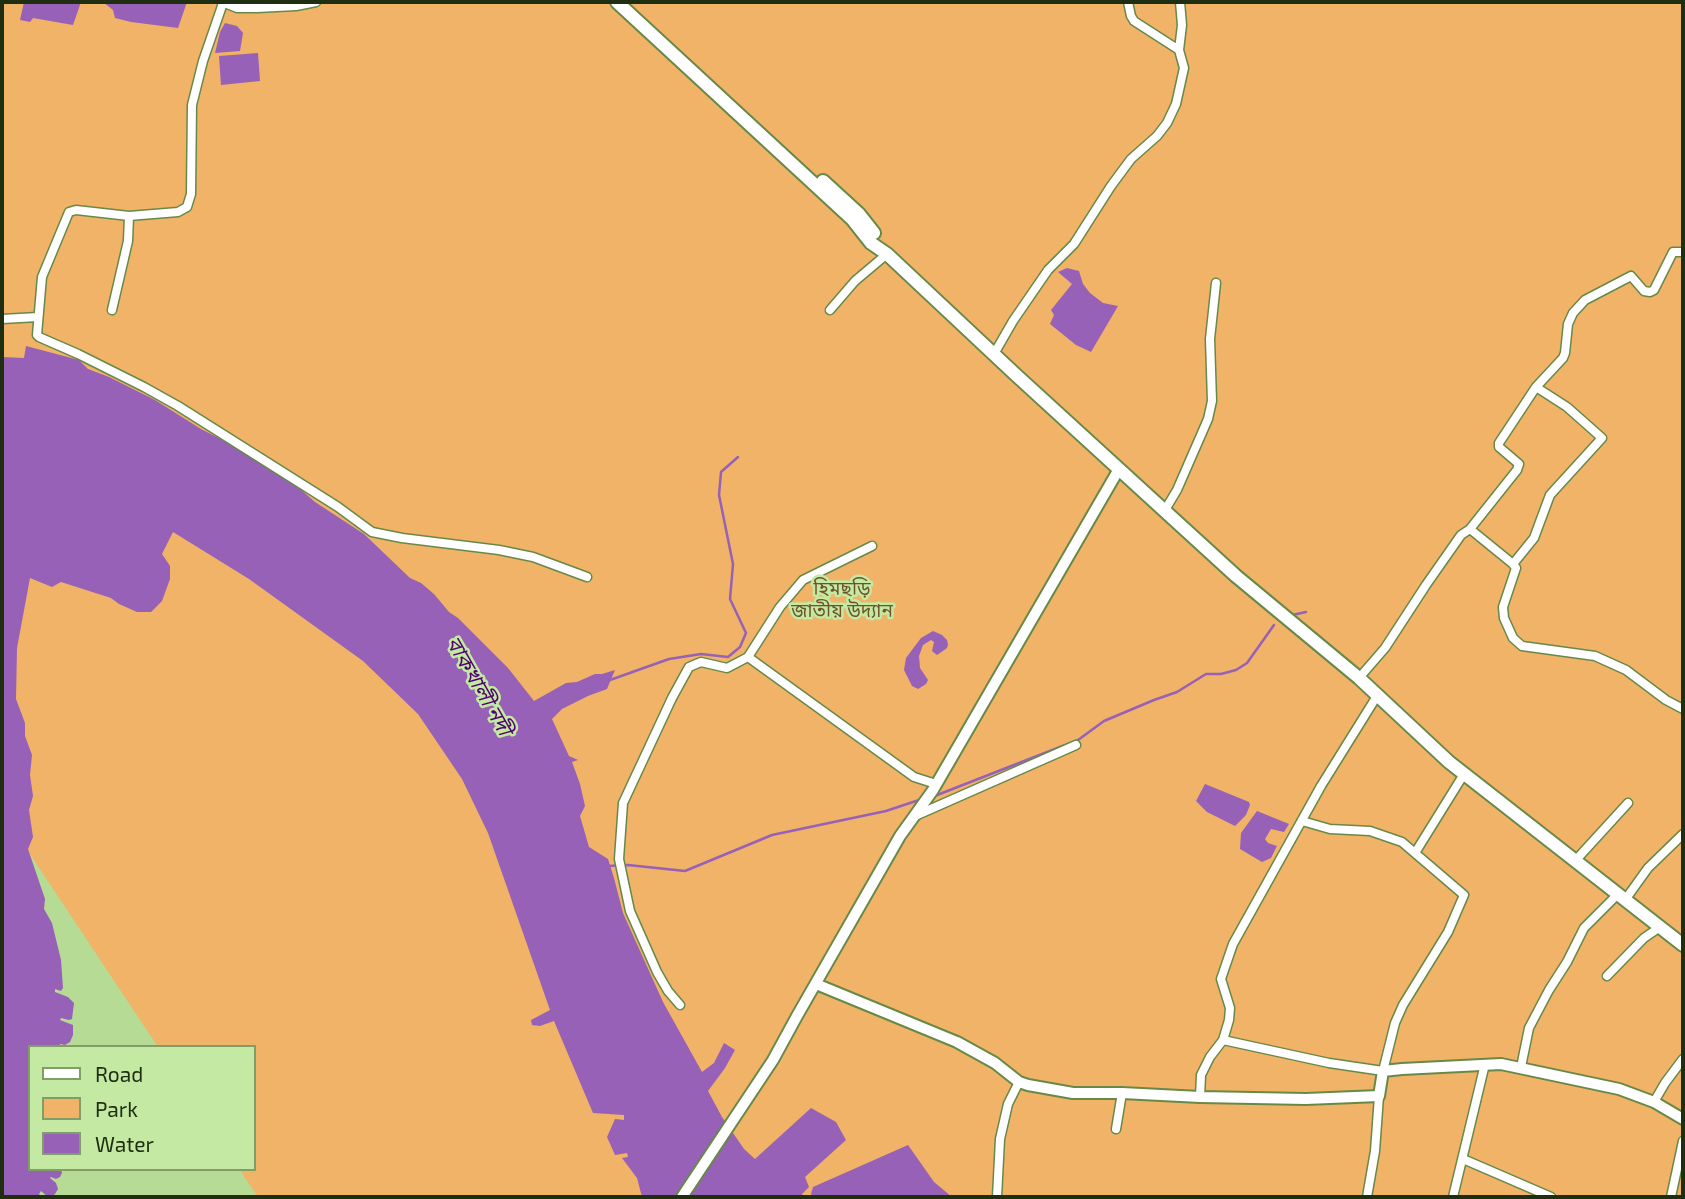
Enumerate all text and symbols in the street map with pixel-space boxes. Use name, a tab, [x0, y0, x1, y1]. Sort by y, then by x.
park label: হিমছড়ি জাতীয় উদ্যান	[791, 578, 893, 622]
water label: বাকখালী নদী	[441, 632, 517, 740]
legend	[28, 1045, 256, 1171]
text: Road	[95, 1061, 143, 1086]
text: Park	[95, 1096, 138, 1121]
text: Water	[95, 1131, 154, 1156]

